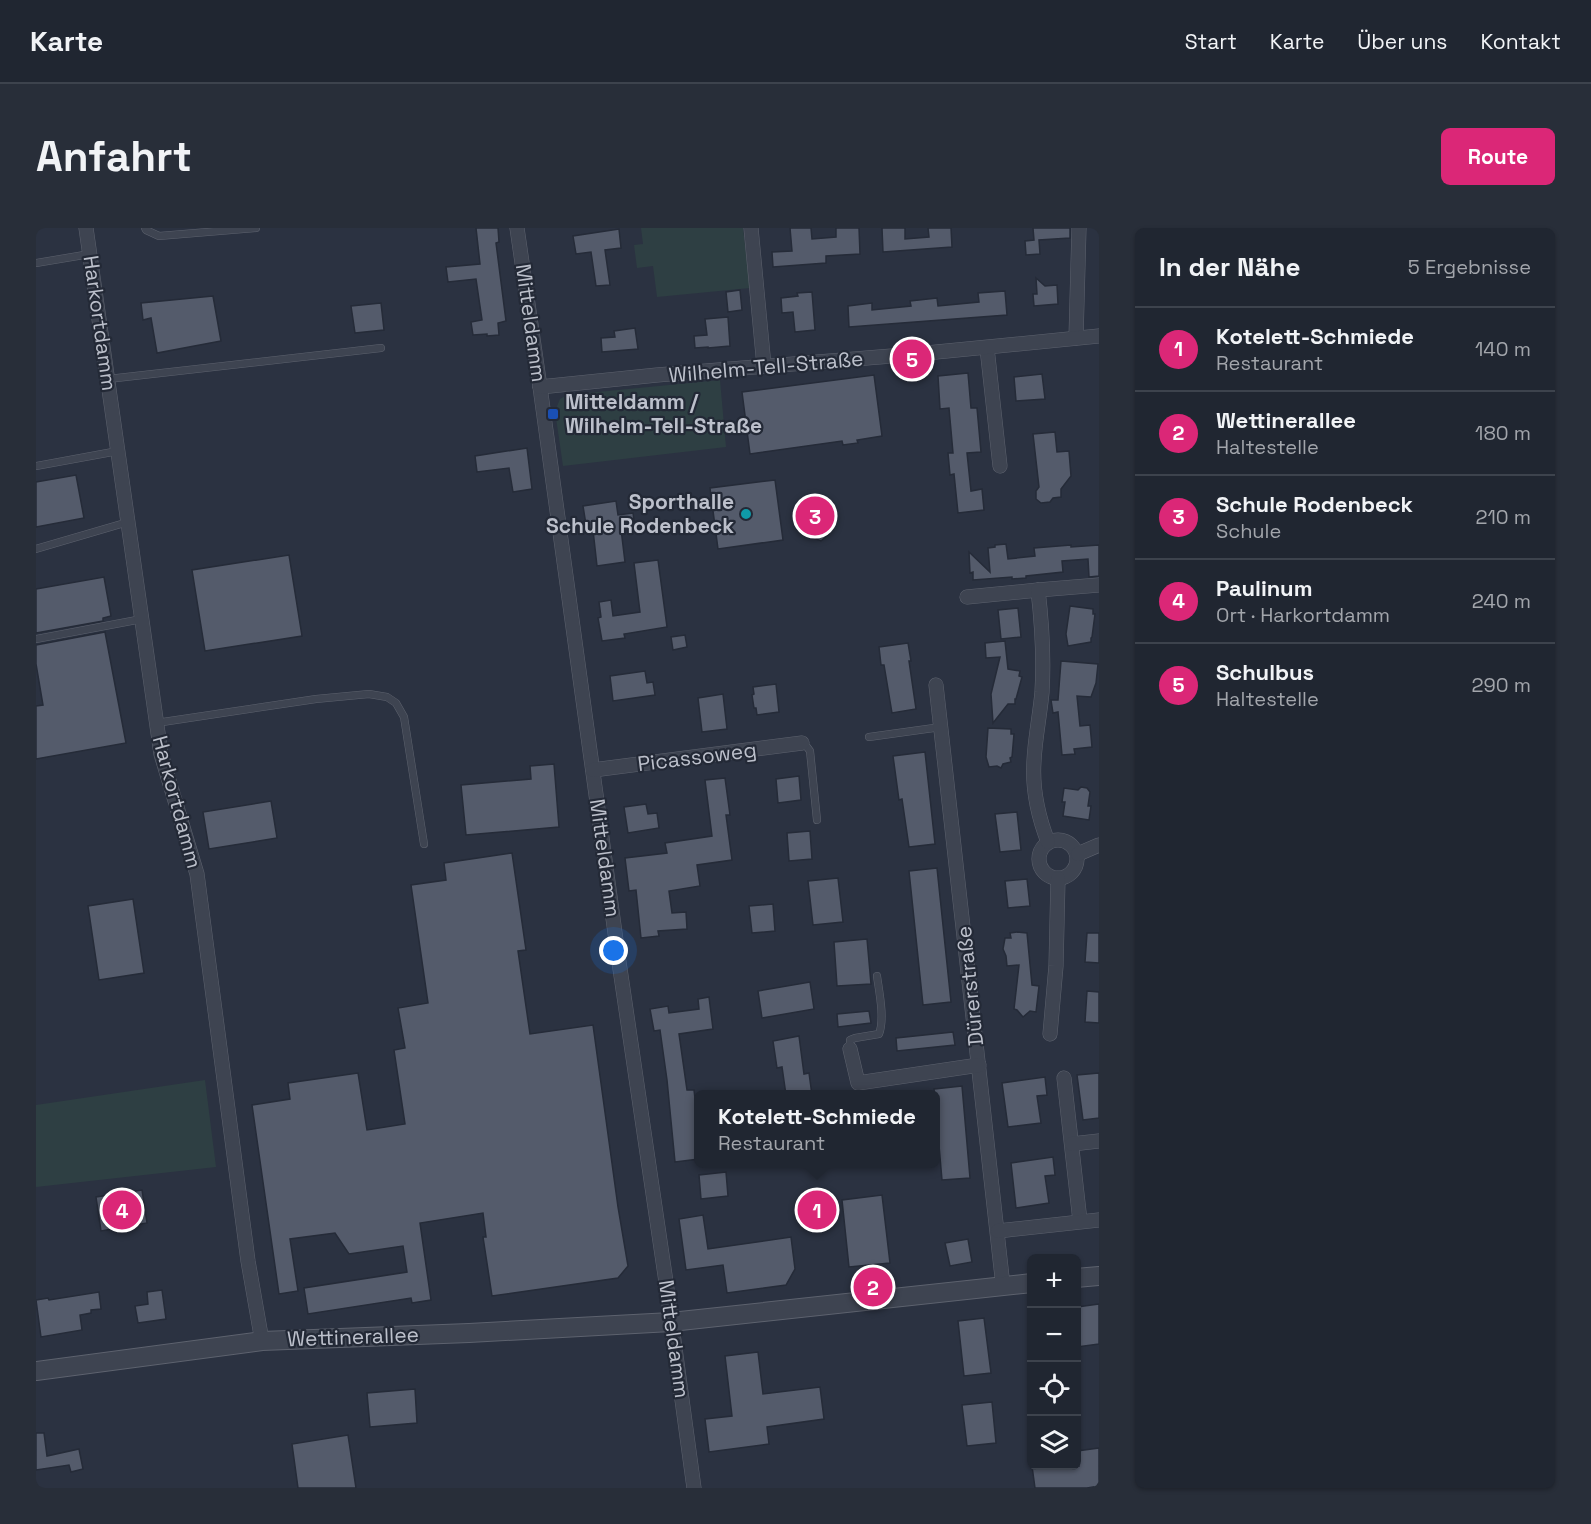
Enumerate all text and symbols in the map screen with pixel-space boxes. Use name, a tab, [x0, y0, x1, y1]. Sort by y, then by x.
text: Karte	[30, 23, 103, 59]
text: Start	[1185, 28, 1237, 55]
text: Karte	[1270, 28, 1324, 55]
text: Über uns	[1357, 28, 1447, 55]
text: Kontakt	[1480, 28, 1561, 55]
button: Route	[1441, 128, 1555, 185]
text: Anfahrt	[36, 130, 192, 183]
text: In der Nähe	[1159, 250, 1300, 284]
street label: Harkortdamm	[78, 254, 123, 392]
text: 5 Ergebnisse	[1408, 254, 1531, 280]
street label: Mitteldamm	[510, 262, 553, 384]
text: Kotelett-Schmiede	[1216, 322, 1414, 350]
pin: 5	[892, 336, 932, 382]
text: 1	[1174, 336, 1183, 362]
text: 140 m	[1475, 336, 1531, 362]
street label: Wilhelm-Tell-Straße	[668, 345, 864, 388]
text: Restaurant	[1216, 350, 1323, 376]
place label: Mitteldamm / Wilhelm-Tell-Straße	[565, 388, 762, 439]
text: Wettinerallee	[1216, 406, 1356, 434]
marker: Mitteldamm / Wilhelm-Tell-Straße	[546, 407, 560, 421]
text: 2	[1173, 420, 1184, 446]
text: 180 m	[1475, 420, 1531, 446]
text: Haltestelle	[1216, 434, 1319, 460]
place label: Sporthalle Schule Rodenbeck	[546, 488, 734, 539]
text: Schule Rodenbeck	[1216, 490, 1413, 518]
pin: 3	[796, 494, 834, 538]
text: 3	[1172, 504, 1185, 530]
text: 210 m	[1475, 504, 1531, 530]
marker: Sporthalle Schule Rodenbeck	[739, 507, 753, 521]
text: Schule	[1216, 518, 1281, 544]
text: Paulinum	[1216, 574, 1312, 602]
text: 4	[1172, 588, 1185, 614]
text: 240 m	[1472, 588, 1531, 614]
text: Ort · Harkortdamm	[1216, 602, 1390, 628]
text: Schulbus	[1216, 658, 1314, 686]
text: 5	[1173, 672, 1185, 698]
text: 290 m	[1472, 672, 1531, 698]
text: Haltestelle	[1216, 686, 1319, 712]
street label: Harkortdamm	[147, 732, 208, 871]
street label: Picassoweg	[636, 736, 758, 777]
street label: Mitteldamm	[584, 797, 627, 919]
street label: Dürerstraße	[950, 925, 989, 1047]
your location	[599, 936, 628, 965]
popup	[694, 1090, 940, 1168]
text: Kotelett-Schmiede	[718, 1102, 916, 1130]
text: Restaurant	[718, 1130, 825, 1156]
pin: 4	[102, 1188, 142, 1232]
pin: 1	[798, 1188, 836, 1232]
map controls	[1027, 1254, 1081, 1470]
button: +	[1027, 1254, 1081, 1308]
pin: 2	[854, 1264, 892, 1310]
street label: Mitteldamm	[653, 1278, 696, 1400]
button: −	[1027, 1308, 1081, 1362]
street label: Wettinerallee	[286, 1321, 420, 1352]
button: locate	[1027, 1362, 1081, 1416]
button: layers	[1027, 1416, 1081, 1470]

